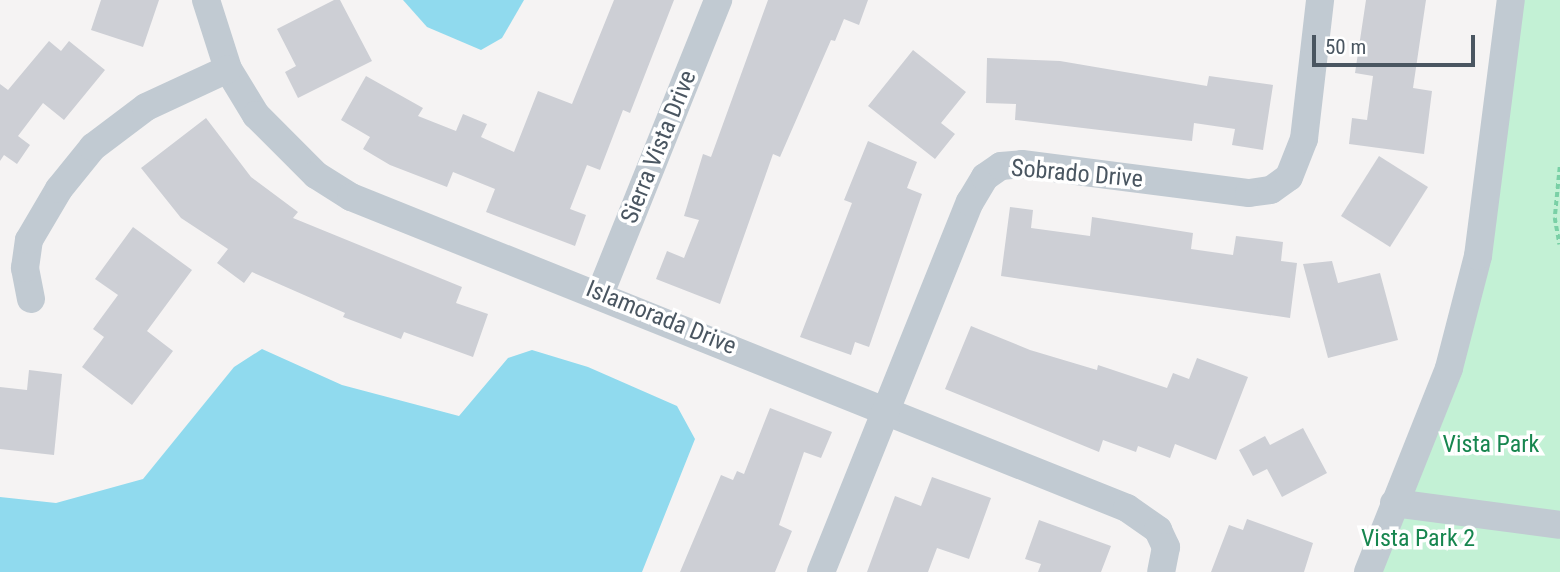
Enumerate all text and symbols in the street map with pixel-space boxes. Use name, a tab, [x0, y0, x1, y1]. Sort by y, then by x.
scale bar	[1315, 21, 1478, 65]
text: 50 m	[1325, 35, 1366, 59]
street label: Sierra Vista Drive	[615, 66, 703, 228]
street label: Sobrado Drive	[1010, 154, 1144, 194]
street label: Islamorada Drive	[582, 275, 740, 361]
park label: Vista Park	[1443, 431, 1539, 459]
park label: Vista Park 2	[1361, 525, 1475, 553]

